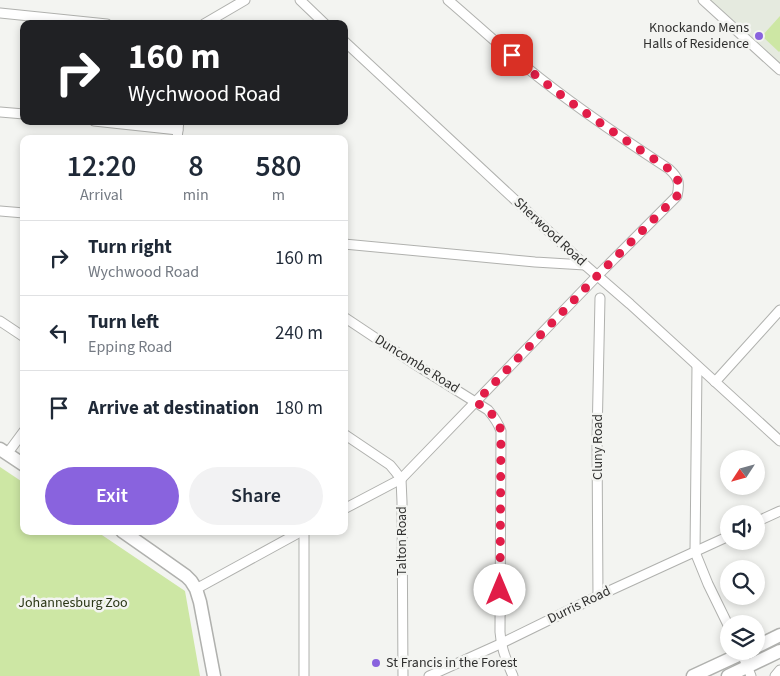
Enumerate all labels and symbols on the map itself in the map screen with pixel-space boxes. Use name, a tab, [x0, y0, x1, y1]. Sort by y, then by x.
place label: Knockando Mens Halls of Residence	[643, 18, 749, 54]
marker: Knockando Mens Halls of Residence	[753, 30, 765, 42]
pin	[491, 34, 533, 76]
street label: Sherwood Road	[509, 193, 591, 271]
street label: Duncombe Road	[371, 330, 463, 398]
street label: Cluny Road	[588, 414, 608, 480]
north arrow	[720, 450, 765, 495]
street label: Talton Road	[392, 506, 412, 576]
position arrow	[473, 563, 525, 615]
street label: Durris Road	[544, 581, 614, 629]
park label: Johannesburg Zoo	[18, 593, 128, 613]
place label: St Francis in the Forest	[386, 653, 518, 673]
marker: St Francis in the Forest	[370, 657, 382, 669]

